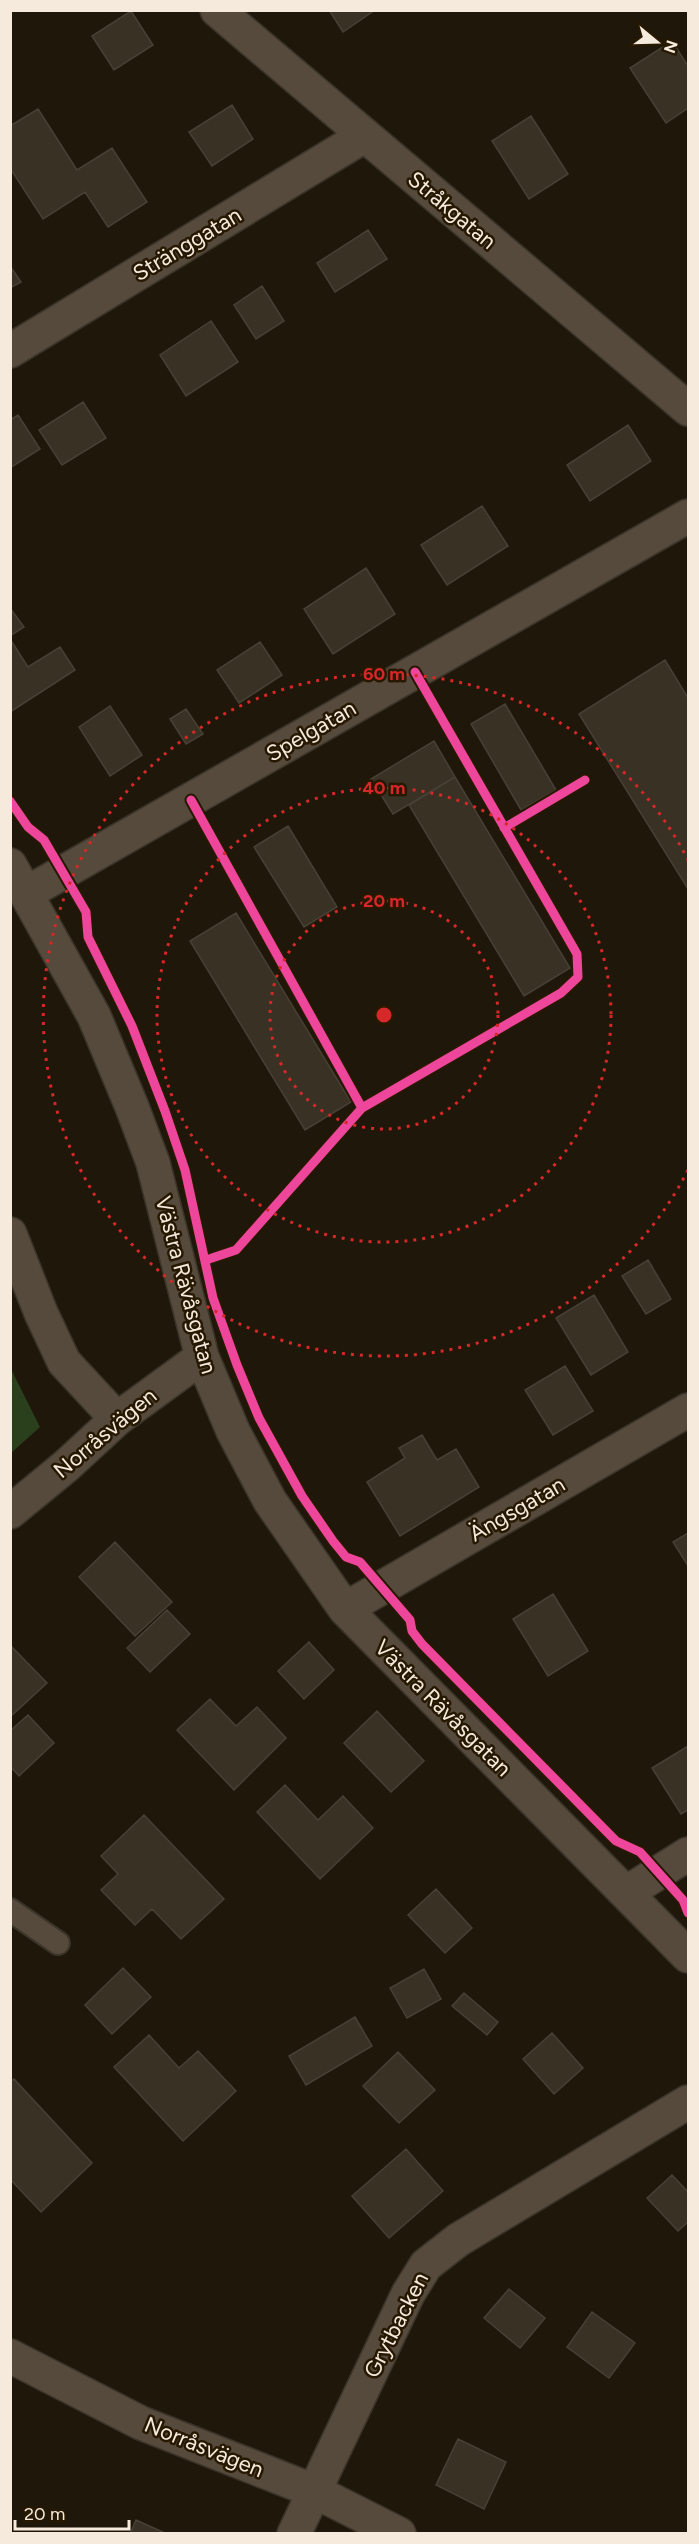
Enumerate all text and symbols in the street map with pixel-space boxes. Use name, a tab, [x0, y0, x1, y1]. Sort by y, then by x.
north arrow	[627, 12, 687, 72]
text: N	[660, 38, 682, 56]
street label: Stråkgatan	[402, 165, 502, 255]
street label: Stränggatan	[128, 201, 246, 287]
text: 60 m	[363, 663, 405, 685]
street label: Spelgatan	[261, 694, 361, 768]
text: 40 m	[362, 777, 406, 799]
text: 20 m	[363, 890, 405, 912]
centre of rings	[374, 1005, 394, 1025]
street label: Västra Rävåsgatan	[149, 1193, 223, 1377]
street label: Norråsvägen	[48, 1382, 162, 1484]
street label: Ängsgatan	[464, 1471, 570, 1547]
street label: Västra Rävåsgatan	[369, 1634, 517, 1782]
street label: Grytbacken	[358, 2268, 434, 2382]
street label: Norråsvägen	[141, 2411, 267, 2483]
scale bar	[15, 2493, 129, 2531]
text: 20 m	[24, 2503, 65, 2525]

